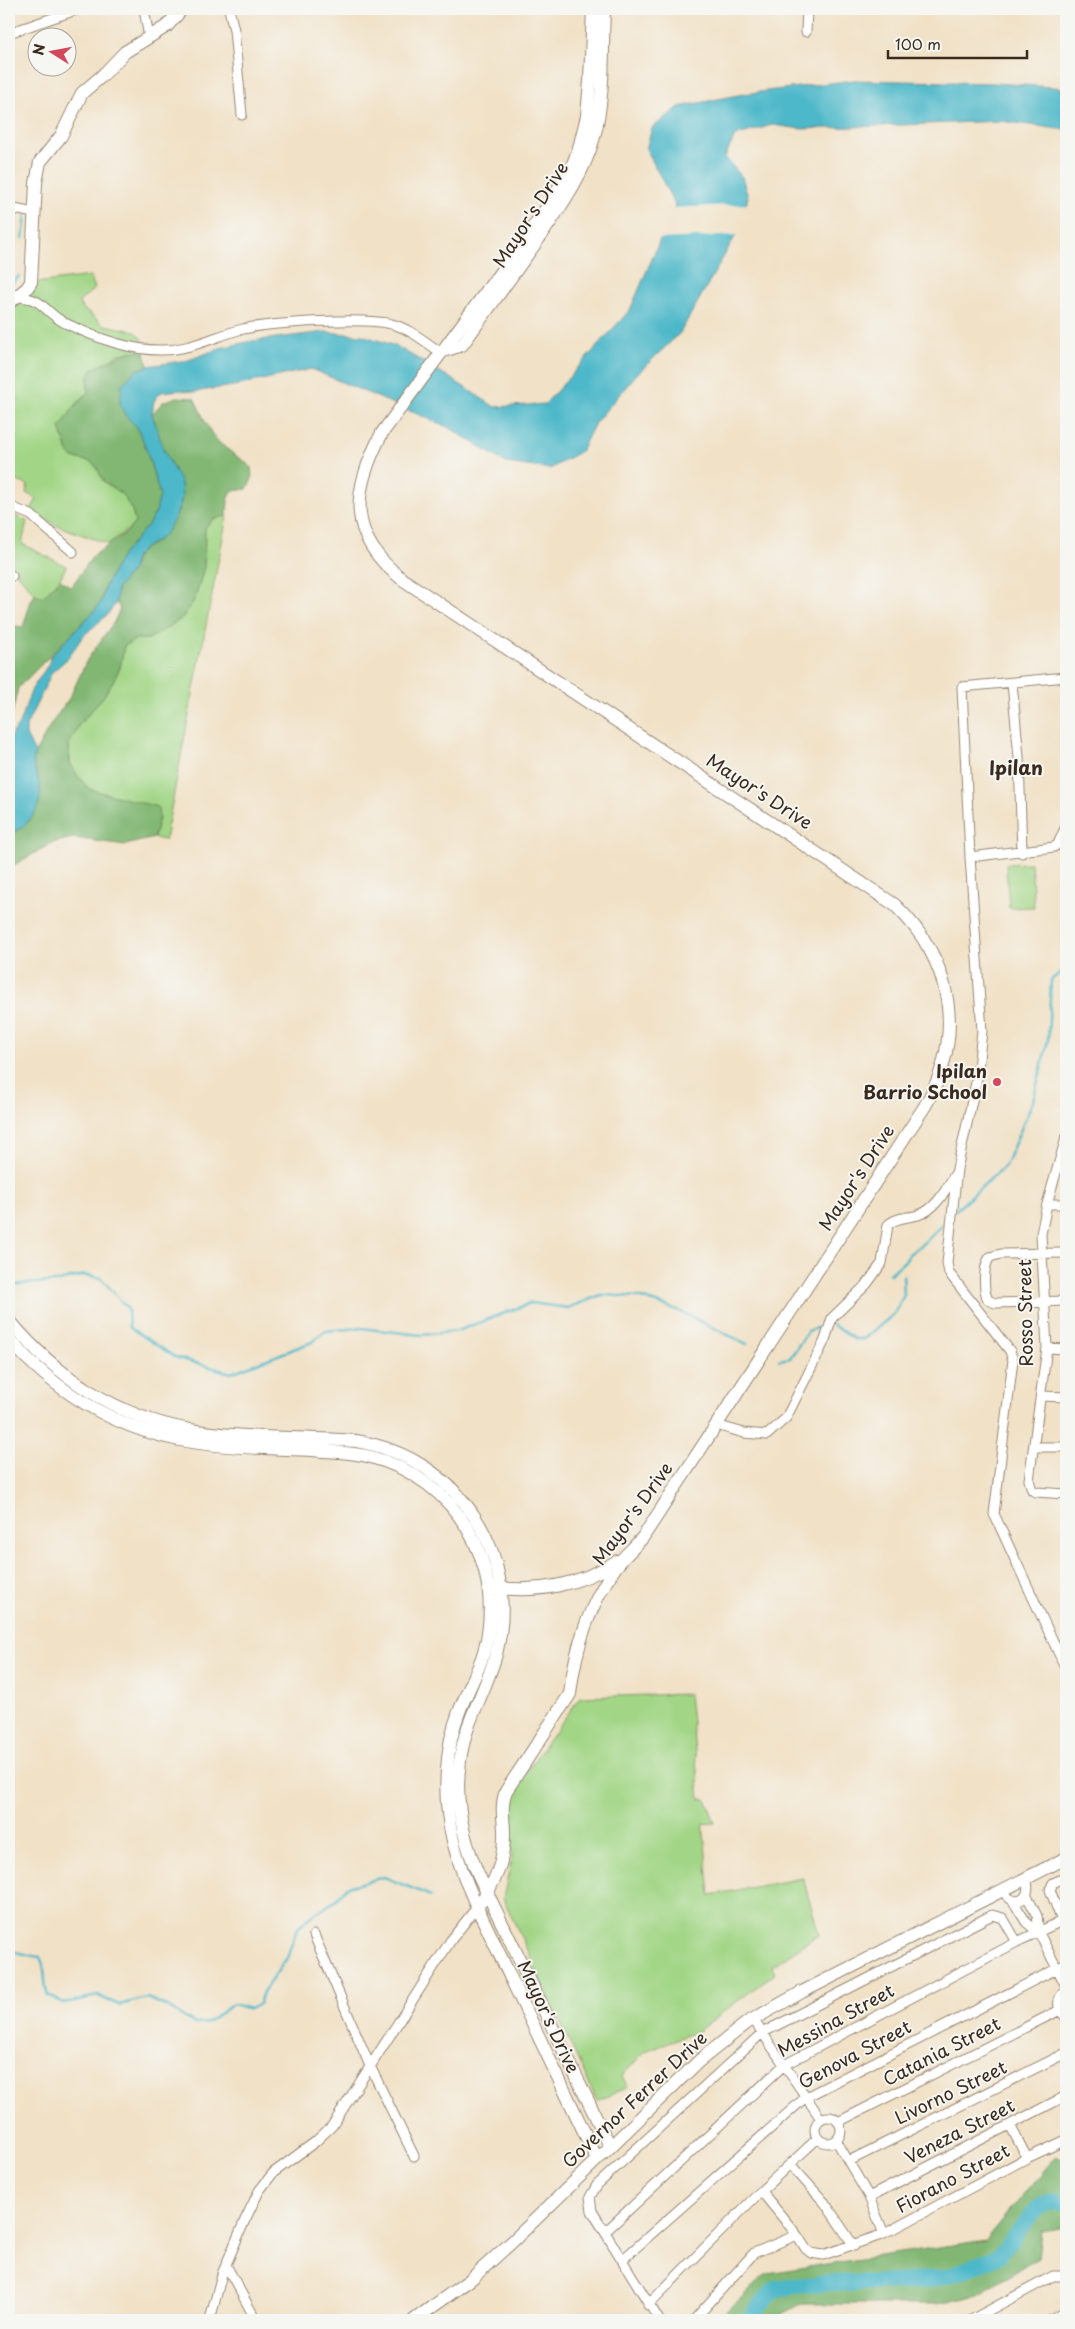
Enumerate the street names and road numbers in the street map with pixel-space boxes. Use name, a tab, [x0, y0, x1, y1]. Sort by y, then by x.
street label: Mayor's Drive	[485, 156, 574, 273]
street label: Mayor's Drive	[701, 746, 818, 835]
street label: Mayor's Drive	[811, 1119, 900, 1236]
street label: Rosso Street	[1010, 1259, 1039, 1367]
street label: Mayor's Drive	[585, 1456, 678, 1570]
street label: Mayor's Drive	[511, 1956, 587, 2077]
street label: Messina Street	[772, 1976, 899, 2063]
street label: Catania Street	[878, 2009, 1005, 2092]
street label: Genova Street	[793, 2013, 916, 2095]
street label: Governor Ferrer Drive	[555, 2024, 713, 2174]
street label: Livorno Street	[890, 2053, 1011, 2130]
street label: Veneza Street	[900, 2091, 1019, 2170]
street label: Fiorano Street	[891, 2136, 1014, 2219]

